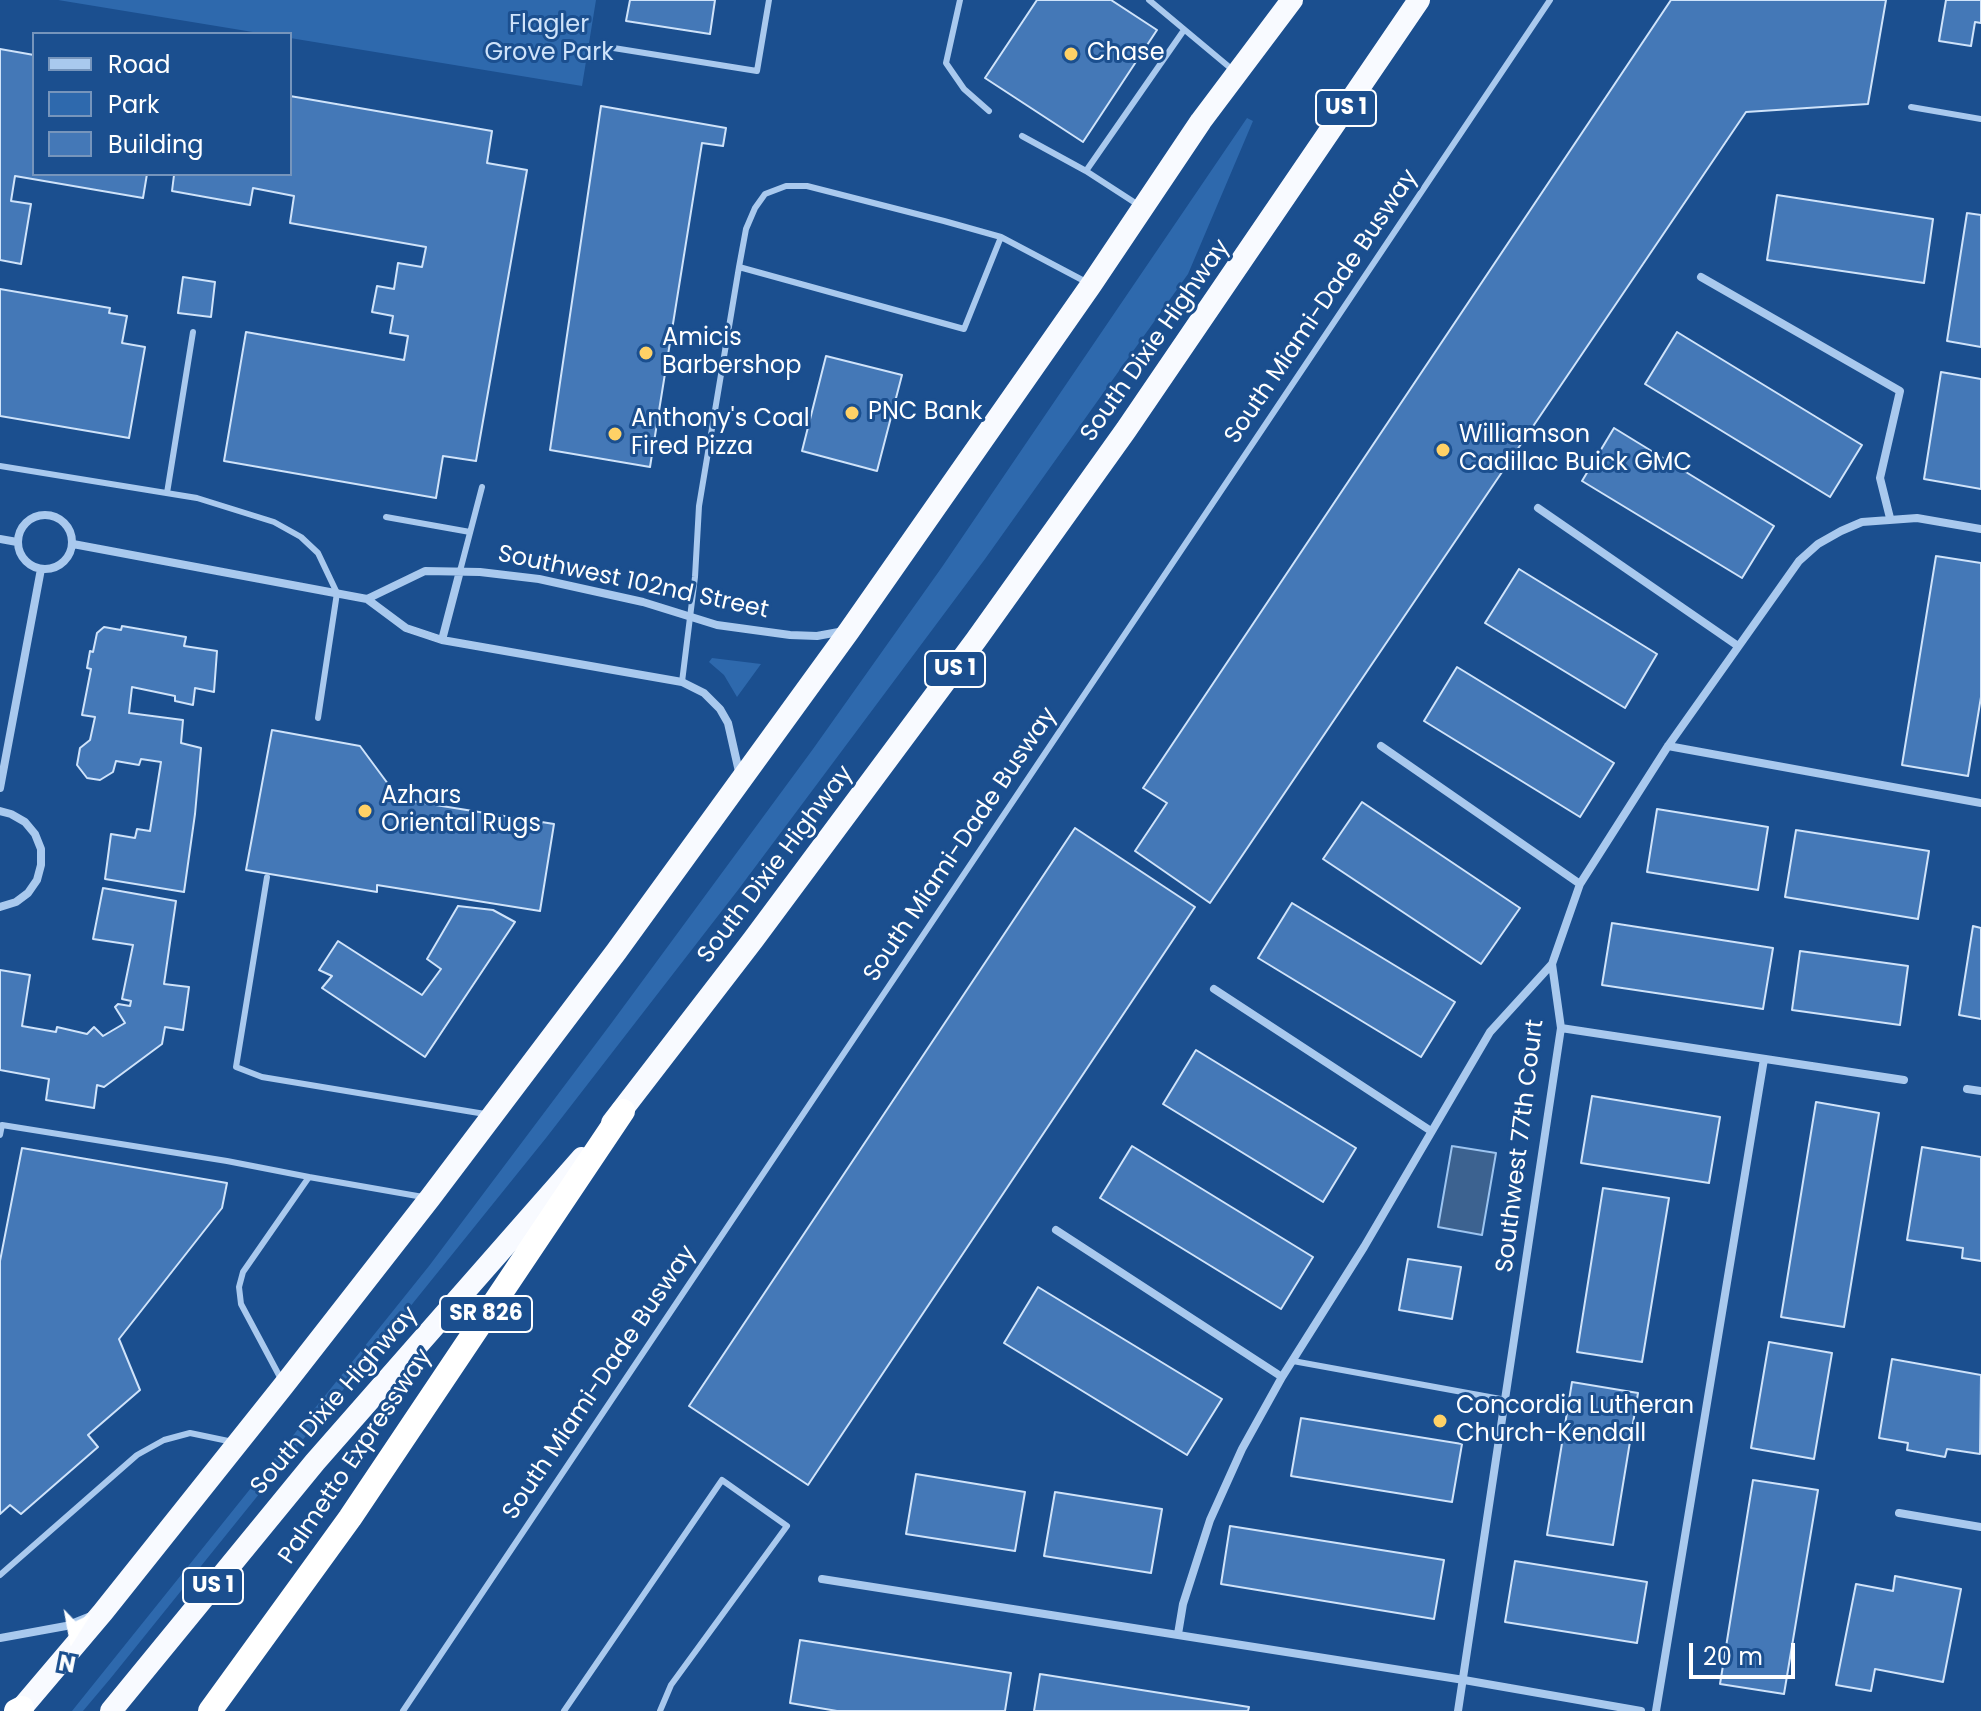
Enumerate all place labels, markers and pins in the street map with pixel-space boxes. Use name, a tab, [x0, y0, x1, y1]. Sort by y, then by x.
place label: Chase	[1087, 40, 1165, 68]
marker: Chase	[1062, 45, 1080, 63]
place label: Amicis Barbershop	[662, 325, 801, 381]
marker: Amicis Barbershop	[637, 344, 655, 362]
place label: PNC Bank	[868, 399, 982, 427]
marker: PNC Bank	[843, 404, 861, 422]
place label: Anthony's Coal Fired Pizza	[631, 406, 810, 462]
place label: Williamson Cadillac Buick GMC	[1459, 422, 1692, 478]
marker: Anthony's Coal Fired Pizza	[606, 425, 624, 443]
marker: Williamson Cadillac Buick GMC	[1434, 441, 1452, 459]
place label: Azhars Oriental Rugs	[381, 783, 541, 839]
marker: Azhars Oriental Rugs	[356, 802, 374, 820]
place label: Concordia Lutheran Church-Kendall	[1456, 1393, 1694, 1449]
marker: Concordia Lutheran Church-Kendall	[1431, 1412, 1449, 1430]

